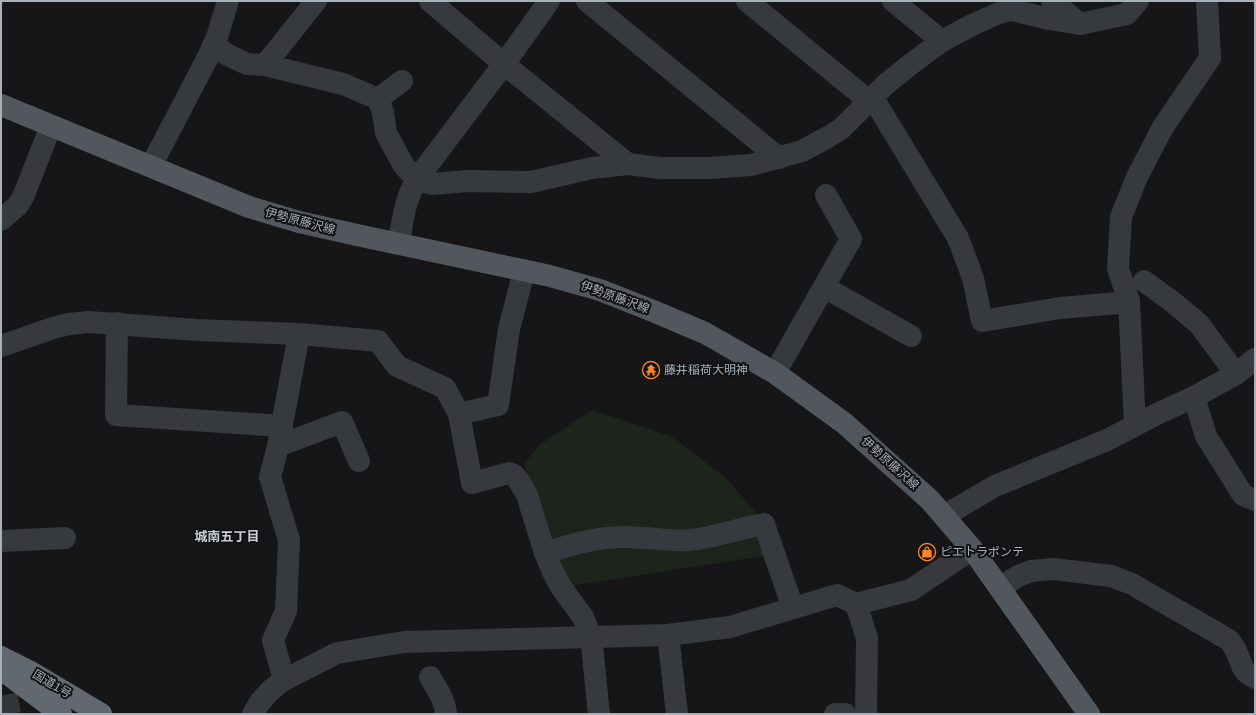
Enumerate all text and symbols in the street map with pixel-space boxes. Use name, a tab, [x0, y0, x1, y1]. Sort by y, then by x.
street label: 伊勢原藤沢線	[263, 205, 337, 237]
street label: 伊勢原藤沢線	[579, 278, 651, 316]
temple icon: 藤井稲荷大明神	[641, 360, 661, 380]
place label: 藤井稲荷大明神	[664, 363, 748, 377]
street label: 伊勢原藤沢線	[859, 434, 921, 492]
district label: 城南五丁目	[194, 529, 260, 544]
shop icon: ピエトラポンテ	[917, 542, 937, 562]
place label: ピエトラポンテ	[940, 545, 1024, 559]
street label: 国道1号	[30, 667, 74, 701]

